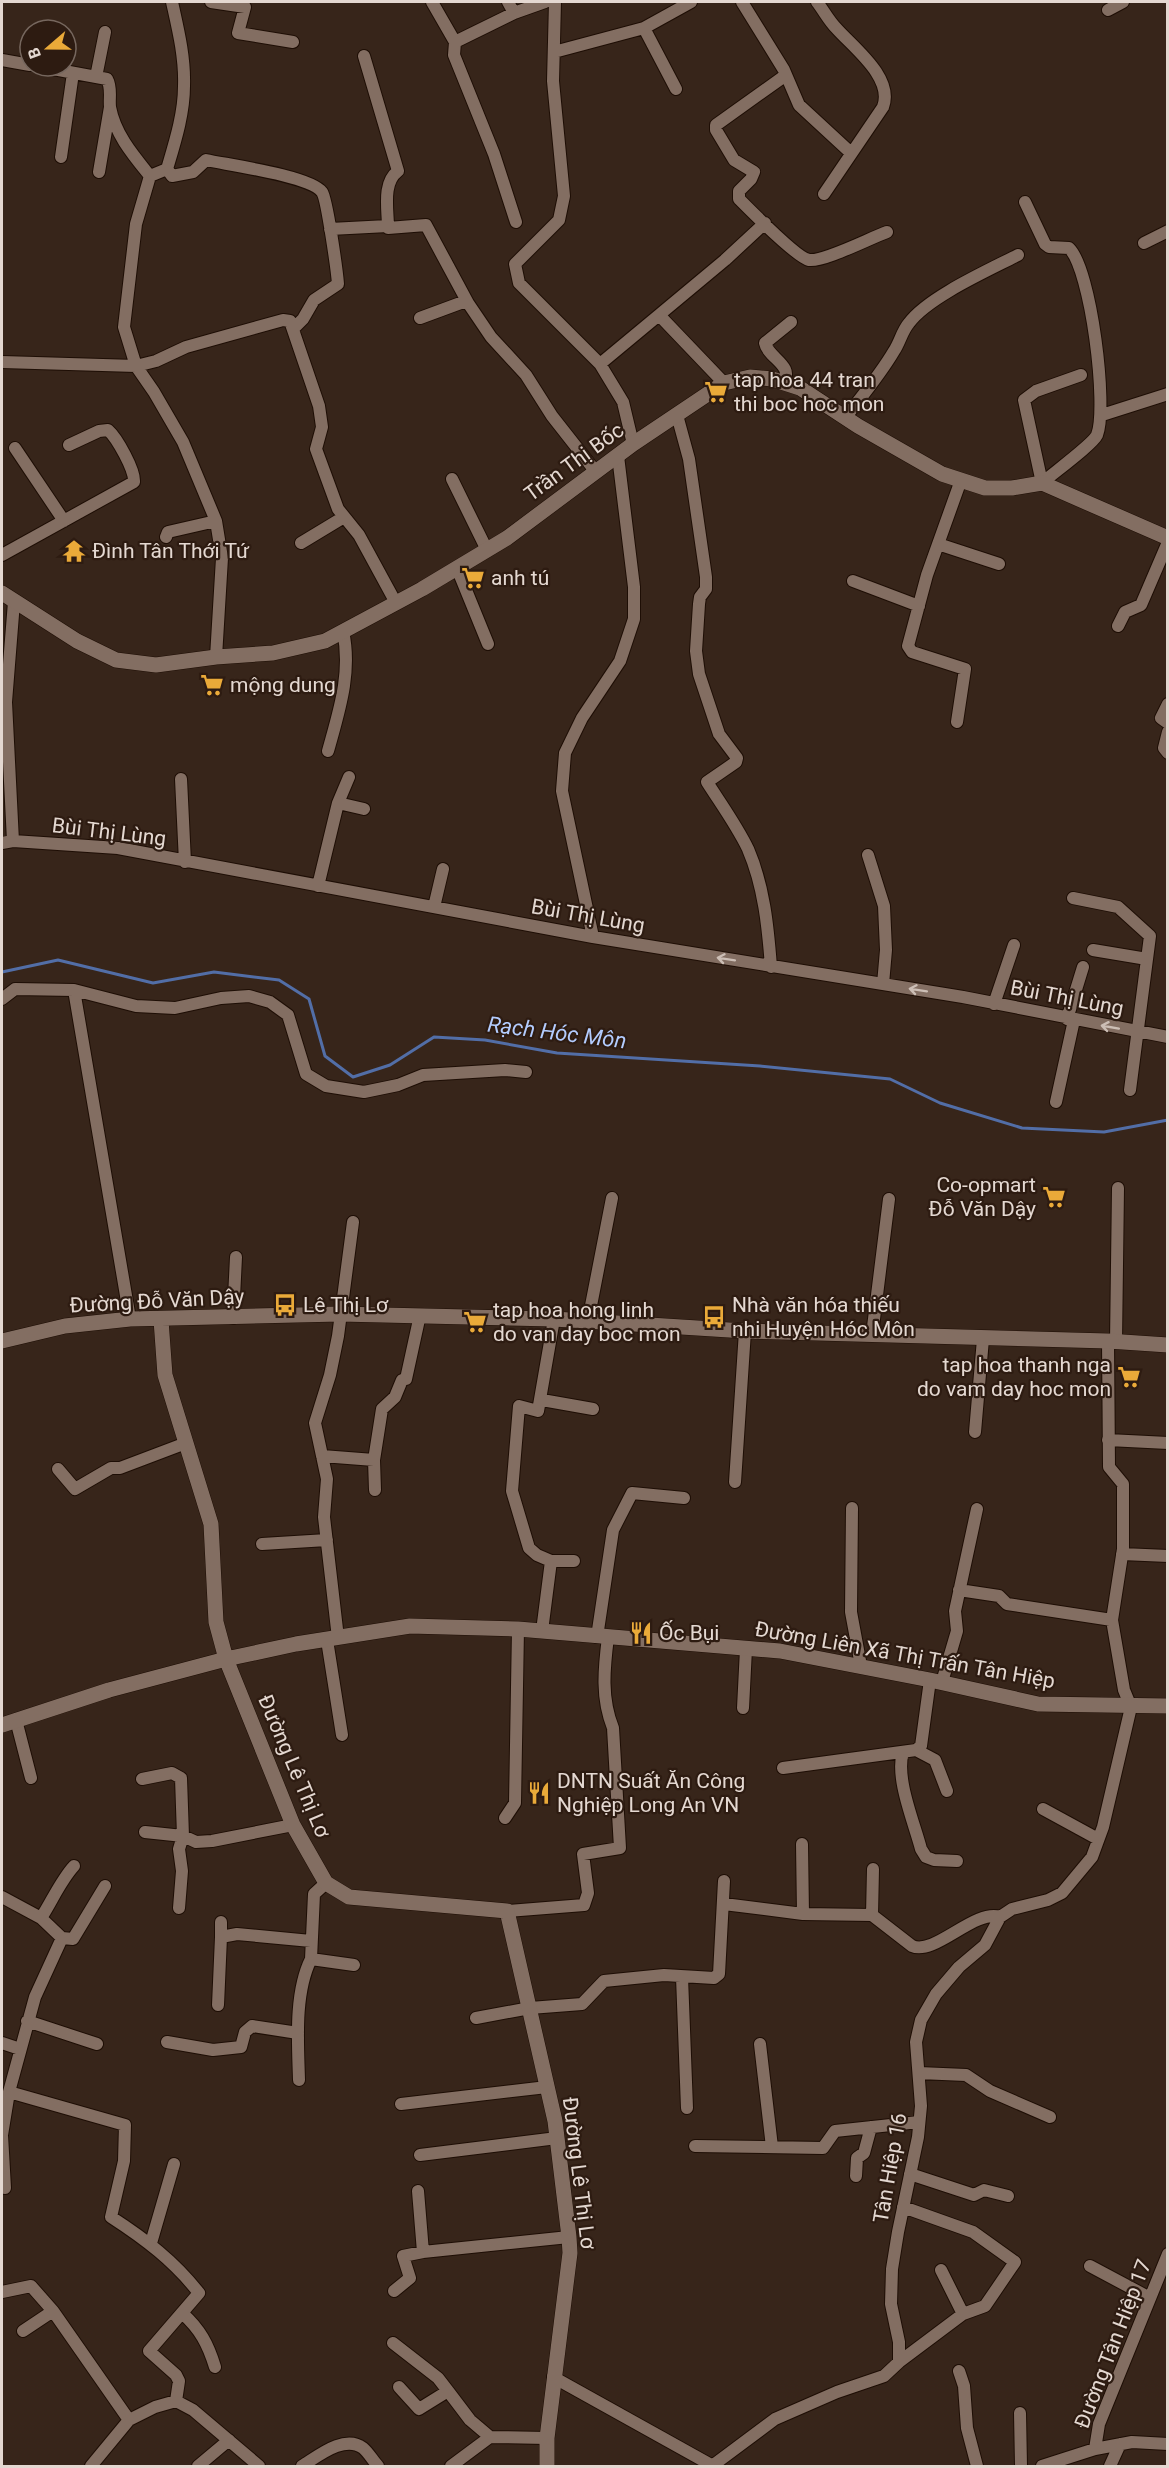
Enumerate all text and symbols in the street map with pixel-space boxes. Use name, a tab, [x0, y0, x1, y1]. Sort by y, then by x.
north arrow	[18, 18, 78, 78]
text: B	[24, 45, 45, 61]
place label: tap hoa 44 tran thi boc hoc mon	[734, 368, 884, 416]
supermarket icon: tap hoa 44 tran thi boc hoc mon	[703, 379, 729, 405]
street label: Trần Thị Bốc	[520, 418, 628, 506]
temple icon: Đình Tân Thới Tứ	[61, 538, 87, 564]
place label: Đình Tân Thới Tứ	[92, 539, 250, 563]
supermarket icon: anh tú	[460, 565, 486, 591]
place label: anh tú	[491, 566, 549, 590]
supermarket icon: mộng dung	[199, 672, 225, 698]
place label: mộng dung	[230, 673, 336, 697]
street label: Bùi Thị Lùng	[51, 813, 167, 851]
street label: Bùi Thị Lùng	[529, 894, 647, 938]
one-way arrow	[717, 954, 736, 965]
street label: Bùi Thị Lùng	[1008, 975, 1126, 1021]
one-way arrow	[909, 984, 929, 995]
water label: Rạch Hóc Môn	[486, 1012, 628, 1053]
one-way arrow	[1100, 1021, 1120, 1032]
place label: Co-opmart Đỗ Văn Dậy	[929, 1173, 1036, 1221]
supermarket icon: Co-opmart Đỗ Văn Dậy	[1041, 1184, 1067, 1210]
street label: Đường Đỗ Văn Dậy	[69, 1284, 245, 1318]
bus stop icon: Lê Thị Lơ	[272, 1292, 298, 1318]
place label: Lê Thị Lơ	[303, 1293, 389, 1317]
place label: Nhà văn hóa thiếu nhi Huyện Hóc Môn	[732, 1293, 915, 1341]
place label: tap hoa hong linh do van day boc mon	[493, 1298, 681, 1346]
bus stop icon: Nhà văn hóa thiếu nhi Huyện Hóc Môn	[701, 1304, 727, 1330]
supermarket icon: tap hoa hong linh do van day boc mon	[462, 1309, 488, 1335]
place label: tap hoa thanh nga do vam day hoc mon	[917, 1353, 1111, 1401]
supermarket icon: tap hoa thanh nga do vam day hoc mon	[1116, 1364, 1142, 1390]
street label: Đường Liên Xã Thị Trấn Tân Hiệp	[753, 1617, 1057, 1693]
restaurant icon: Ốc Bụi	[628, 1620, 654, 1646]
place label: Ốc Bụi	[659, 1620, 719, 1645]
street label: Đường Lê Thị Lơ	[253, 1691, 335, 1842]
place label: DNTN Suất Ăn Công Nghiệp Long An VN	[557, 1769, 745, 1817]
restaurant icon: DNTN Suất Ăn Công Nghiệp Long An VN	[526, 1780, 552, 1806]
street label: Đường Lê Thị Lơ	[558, 2096, 600, 2251]
street label: Tân Hiệp 16	[869, 2111, 911, 2225]
street label: Đường Tân Hiệp 17	[1070, 2256, 1156, 2432]

